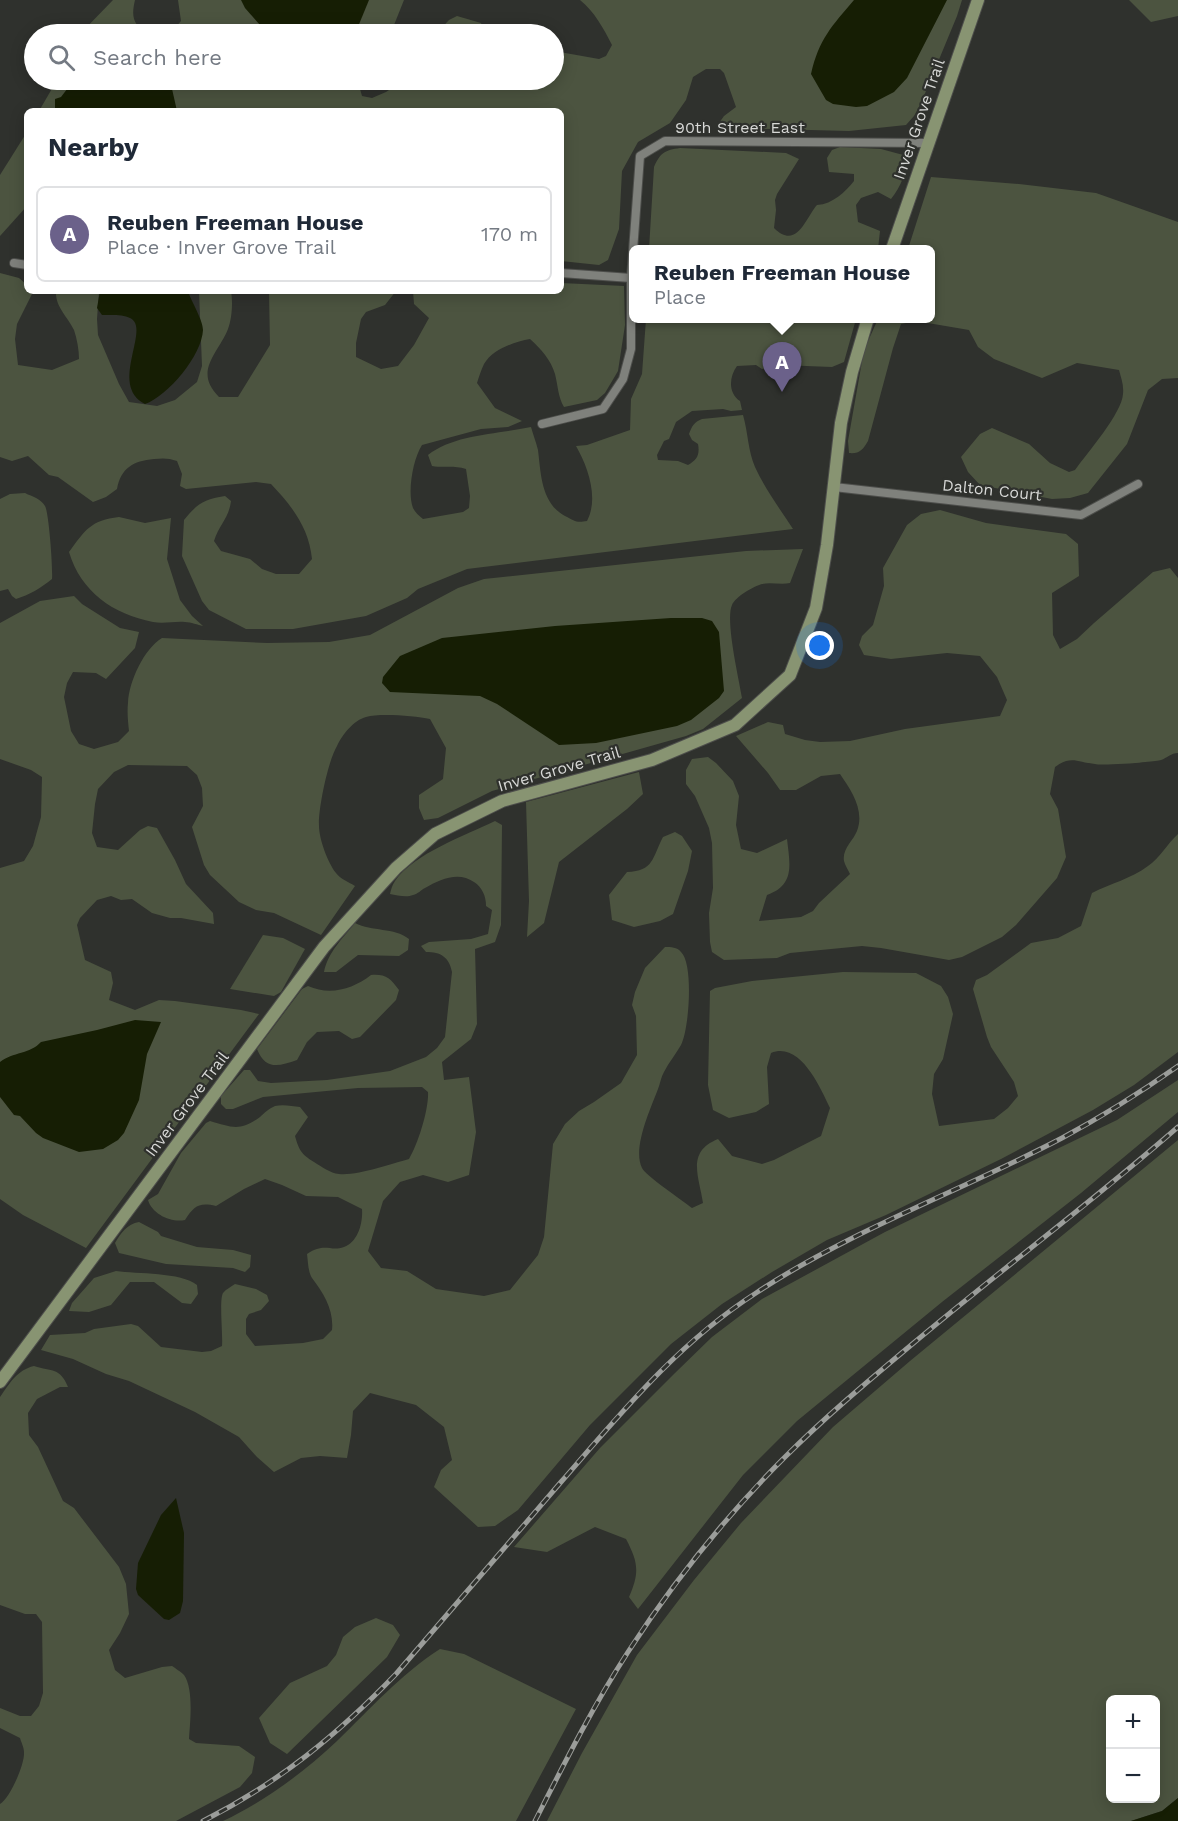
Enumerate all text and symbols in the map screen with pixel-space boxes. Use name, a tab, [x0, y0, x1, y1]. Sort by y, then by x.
search box	[24, 24, 564, 90]
icon: search	[45, 41, 78, 74]
text: Search here	[93, 45, 222, 70]
street label: Inver Grove Trail	[889, 56, 949, 182]
street label: 90th Street East	[675, 118, 805, 137]
text: Nearby	[48, 132, 139, 162]
text: Reuben Freeman House	[107, 210, 364, 235]
text: A	[63, 222, 76, 246]
text: 170 m	[481, 222, 538, 246]
text: Place · Inver Grove Trail	[107, 235, 336, 259]
popup	[629, 245, 935, 323]
text: Reuben Freeman House	[654, 260, 910, 285]
text: Place	[654, 285, 706, 309]
pin: A	[762, 342, 802, 392]
street label: Dalton Court	[941, 475, 1043, 505]
your location	[805, 631, 834, 660]
street label: Inver Grove Trail	[496, 742, 623, 796]
street label: Inver Grove Trail	[141, 1048, 233, 1160]
map controls	[1106, 1695, 1160, 1803]
button: +	[1106, 1695, 1160, 1749]
button: −	[1106, 1749, 1160, 1803]

